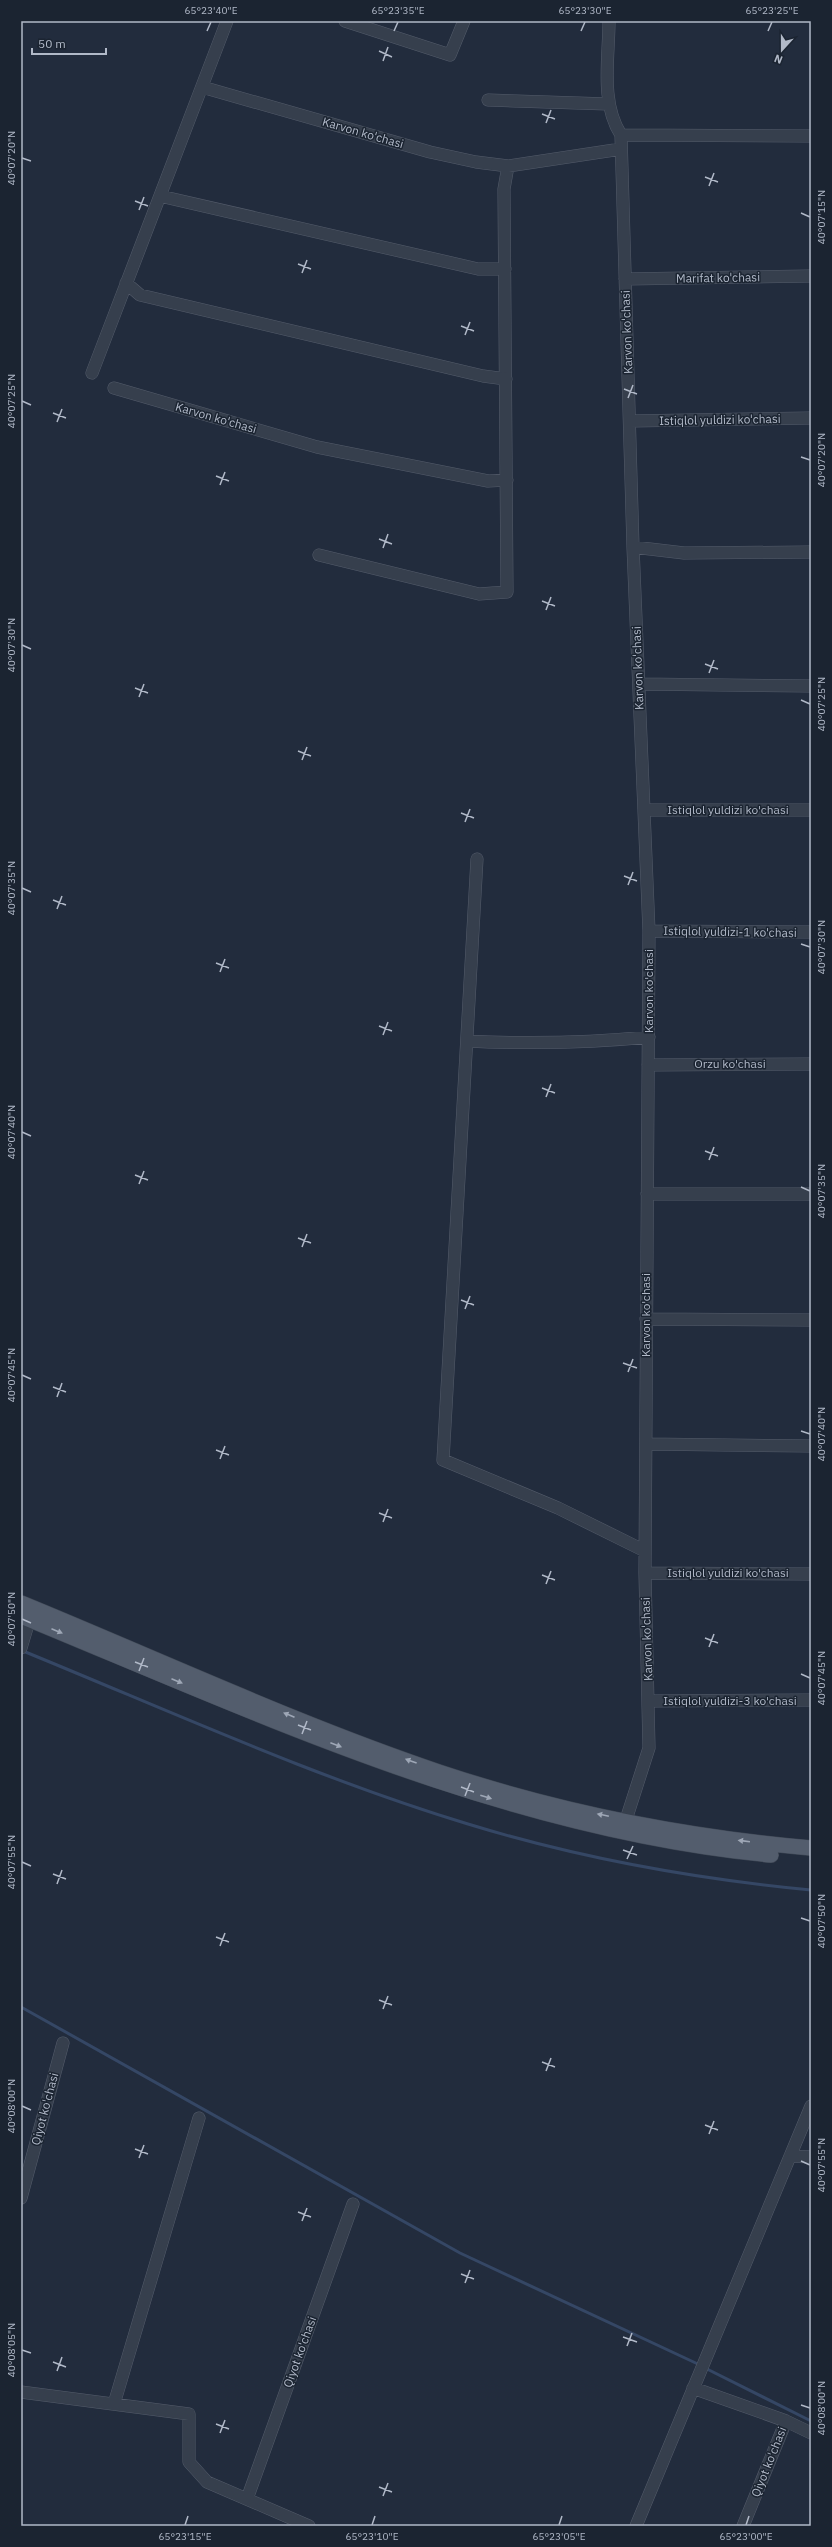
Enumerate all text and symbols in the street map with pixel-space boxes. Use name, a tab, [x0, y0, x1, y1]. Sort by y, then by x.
text: 65°23'40"E	[184, 4, 238, 17]
text: 65°23'35"E	[371, 4, 425, 17]
text: 65°23'30"E	[558, 4, 612, 17]
text: 65°23'25"E	[745, 4, 799, 17]
scale bar	[32, 30, 106, 56]
north arrow	[762, 30, 802, 70]
text: 50 m	[38, 36, 66, 51]
text: N	[772, 51, 785, 67]
street label: Karvon ko'chasi	[321, 114, 406, 151]
text: 40°07'20"N	[5, 131, 18, 185]
text: 40°07'15"N	[815, 190, 828, 244]
street label: Marifat ko'chasi	[676, 269, 760, 286]
street label: Karvon ko'chasi	[618, 290, 635, 374]
text: 40°07'25"N	[5, 374, 18, 428]
street label: Karvon ko'chasi	[174, 399, 259, 436]
street label: Istiqlol yuldizi ko'chasi	[659, 411, 781, 428]
text: 40°07'20"N	[815, 433, 828, 487]
text: 40°07'30"N	[5, 618, 18, 672]
street label: Karvon ko'chasi	[629, 626, 646, 710]
text: 40°07'25"N	[815, 677, 828, 731]
street label: Istiqlol yuldizi ko'chasi	[667, 802, 789, 817]
text: 40°07'35"N	[5, 861, 18, 915]
text: 40°07'30"N	[815, 920, 828, 974]
street label: Istiqlol yuldizi-1 ko'chasi	[663, 923, 797, 940]
street label: Karvon ko'chasi	[641, 949, 656, 1033]
street label: Orzu ko'chasi	[694, 1056, 766, 1071]
text: 40°07'40"N	[5, 1105, 18, 1159]
text: 40°07'35"N	[815, 1164, 828, 1218]
street label: Karvon ko'chasi	[638, 1273, 653, 1357]
text: 40°07'45"N	[5, 1348, 18, 1402]
text: 40°07'40"N	[815, 1407, 828, 1461]
street label: Istiqlol yuldizi ko'chasi	[667, 1565, 789, 1580]
text: 40°07'50"N	[5, 1592, 18, 1646]
street label: Karvon ko'chasi	[638, 1597, 655, 1681]
one-way arrow	[51, 1627, 63, 1634]
text: 40°07'45"N	[815, 1651, 828, 1705]
one-way arrow	[171, 1678, 183, 1684]
street label: Istiqlol yuldizi-3 ko'chasi	[663, 1693, 797, 1708]
one-way arrow	[283, 1711, 295, 1717]
one-way arrow	[331, 1742, 343, 1748]
one-way arrow	[404, 1757, 416, 1763]
one-way arrow	[480, 1794, 492, 1800]
one-way arrow	[597, 1811, 609, 1817]
text: 40°07'55"N	[5, 1835, 18, 1889]
one-way arrow	[738, 1838, 750, 1844]
text: 40°07'50"N	[815, 1894, 828, 1948]
street label: Qiyot ko'chasi	[28, 2071, 61, 2147]
text: 40°08'00"N	[5, 2079, 18, 2133]
text: 40°07'55"N	[815, 2138, 828, 2192]
street label: Qiyot ko'chasi	[280, 2314, 319, 2389]
text: 40°08'05"N	[5, 2323, 18, 2377]
text: 40°08'00"N	[815, 2381, 828, 2435]
street label: Qiyot ko'chasi	[748, 2424, 789, 2499]
text: 65°23'15"E	[158, 2530, 212, 2543]
text: 65°23'10"E	[345, 2530, 399, 2543]
text: 65°23'05"E	[532, 2530, 586, 2543]
text: 65°23'00"E	[719, 2530, 773, 2543]

